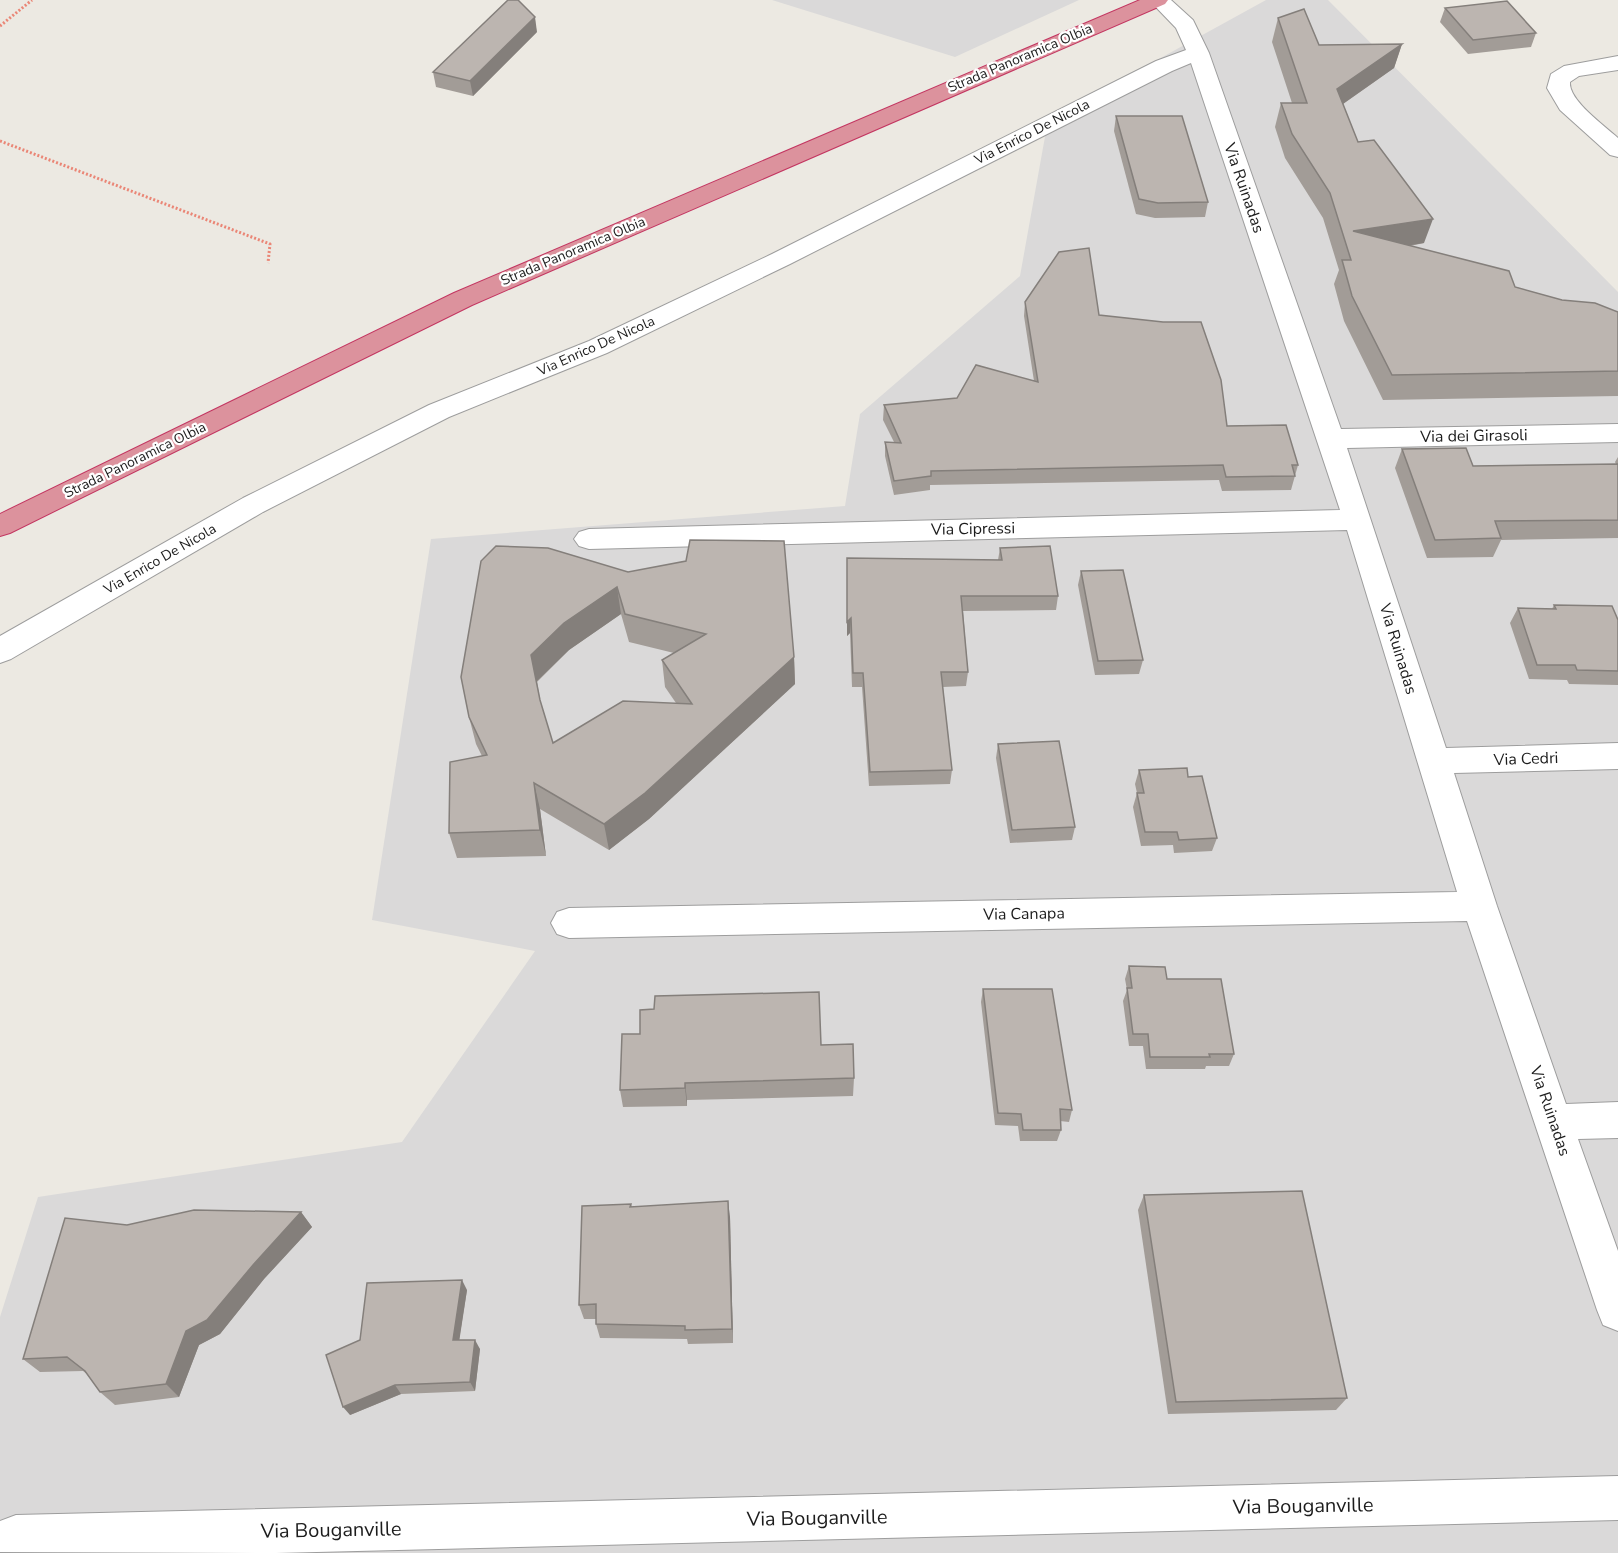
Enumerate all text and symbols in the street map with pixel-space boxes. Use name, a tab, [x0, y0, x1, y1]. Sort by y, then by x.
street label: Strada Panoramica Olbia	[945, 19, 1095, 97]
street label: Via Enrico De Nicola	[970, 95, 1093, 170]
street label: Via Ruinadas	[1218, 139, 1270, 236]
street label: Strada Panoramica Olbia	[498, 212, 648, 290]
street label: Via Enrico De Nicola	[533, 312, 658, 381]
street label: Strada Panoramica Olbia	[61, 417, 209, 503]
street label: Via dei Girasoli	[1419, 424, 1528, 448]
street label: Via Cipressi	[930, 517, 1015, 541]
street label: Via Enrico De Nicola	[99, 519, 220, 599]
street label: Via Ruinadas	[1373, 600, 1422, 697]
street label: Via Cedri	[1492, 747, 1559, 771]
street label: Via Canapa	[982, 902, 1065, 926]
street label: Via Ruinadas	[1524, 1062, 1576, 1159]
street label: Via Bouganville	[1231, 1491, 1374, 1521]
street label: Via Bouganville	[745, 1503, 888, 1533]
street label: Via Bouganville	[259, 1515, 402, 1545]

